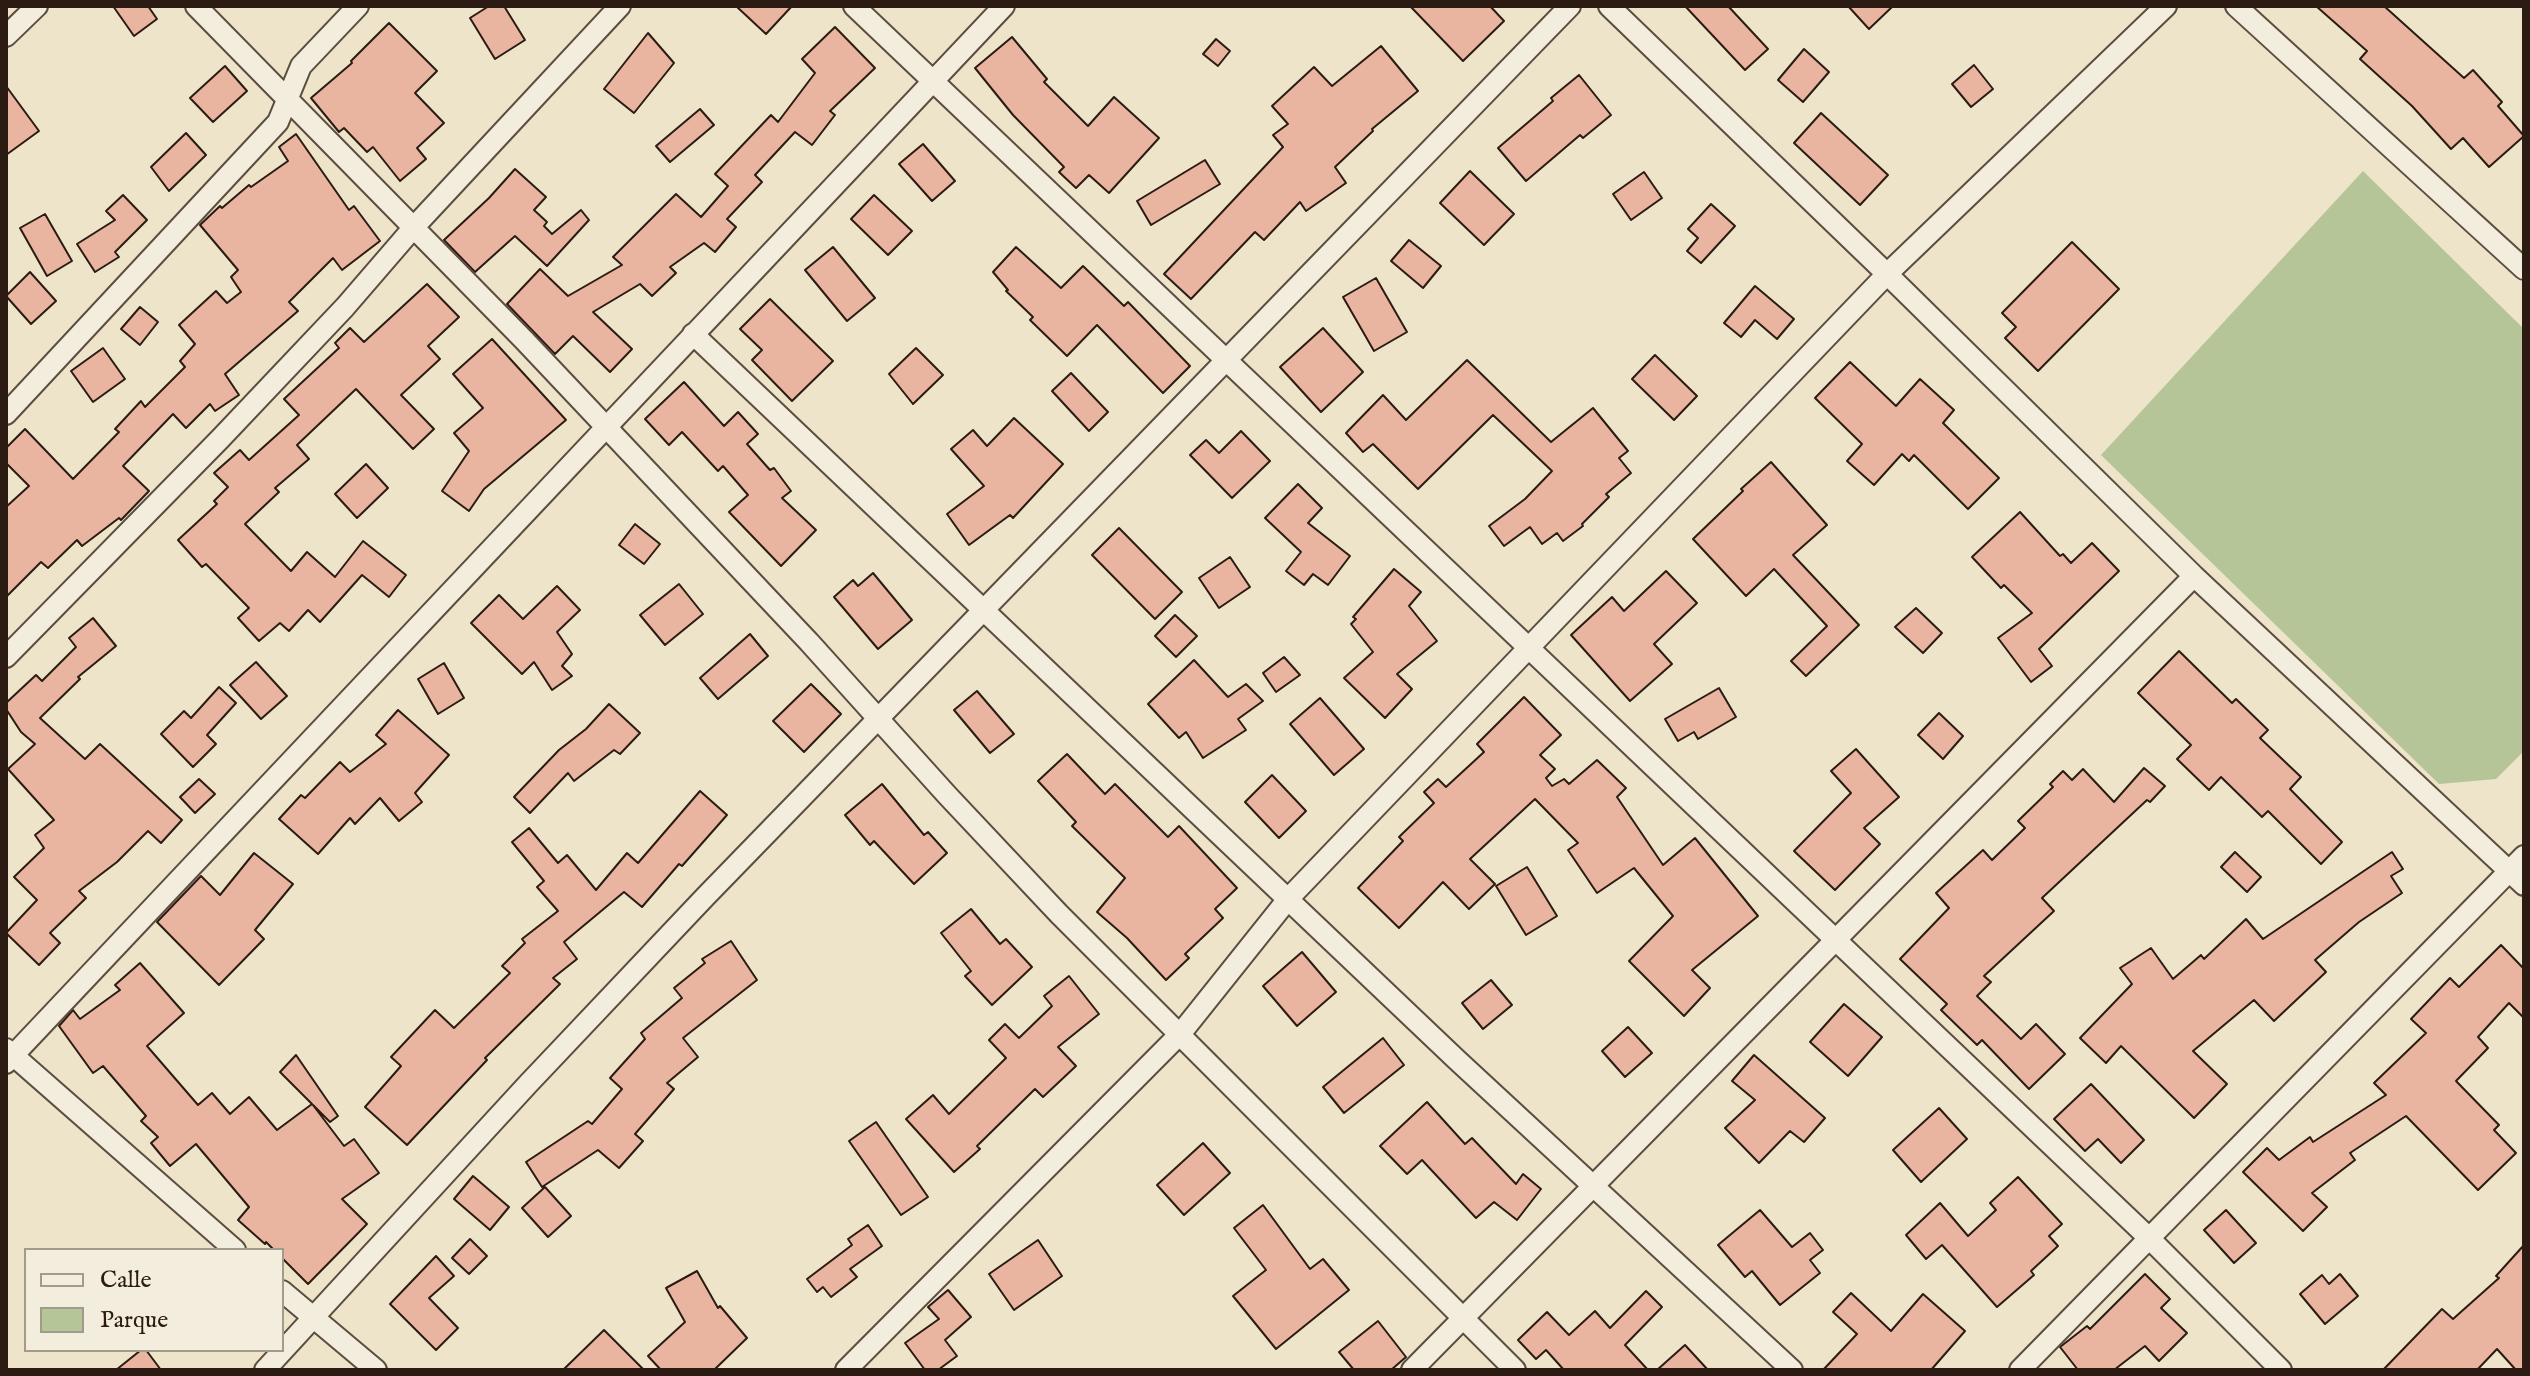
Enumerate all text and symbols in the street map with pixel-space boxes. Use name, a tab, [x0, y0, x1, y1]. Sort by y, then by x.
legend	[24, 1248, 284, 1352]
text: Calle	[100, 1265, 152, 1296]
text: Parque	[100, 1305, 168, 1336]

